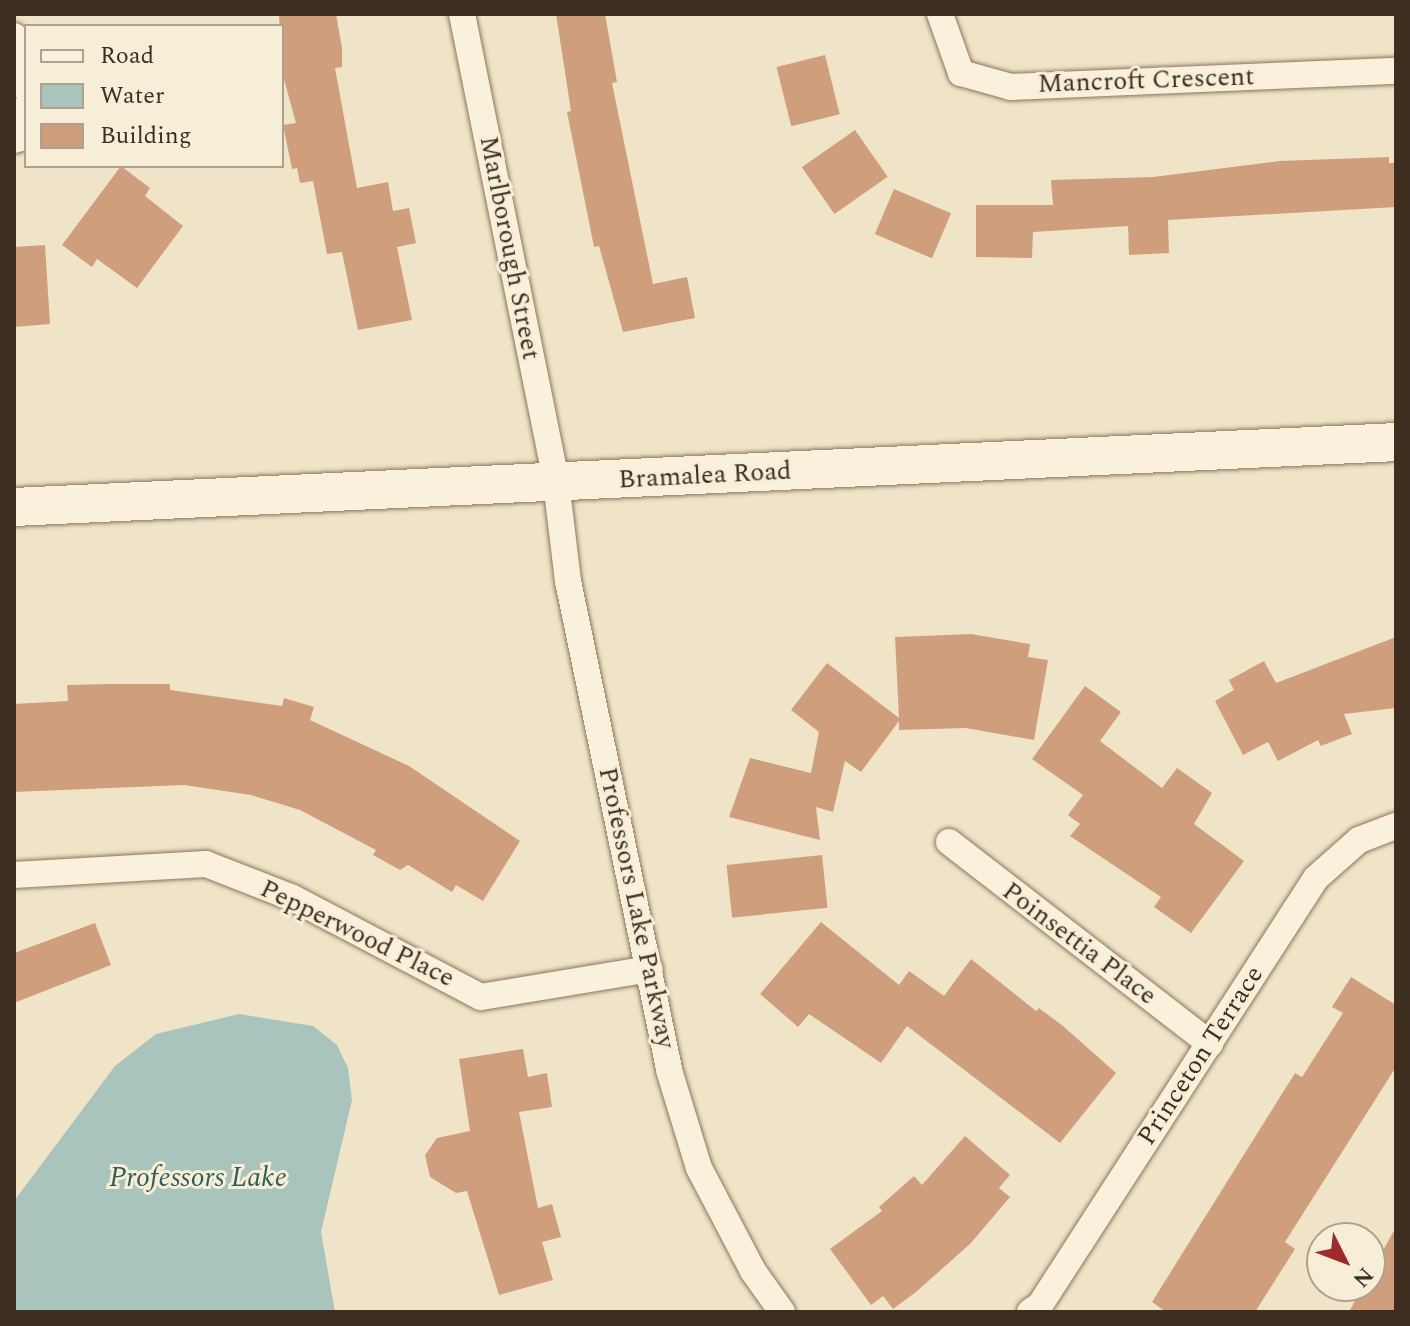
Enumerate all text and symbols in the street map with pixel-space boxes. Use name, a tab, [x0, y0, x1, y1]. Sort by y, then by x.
legend	[24, 24, 284, 168]
text: Road	[100, 38, 154, 74]
street label: Mancroft Crescent	[1037, 62, 1255, 100]
text: Water	[100, 78, 164, 114]
text: Building	[100, 118, 192, 154]
street label: Marlborough Street	[472, 134, 546, 362]
street label: Bramalea Road	[618, 456, 792, 496]
street label: Professors Lake Parkway	[591, 764, 681, 1052]
street label: Pepperwood Place	[255, 873, 459, 995]
street label: Poinsettia Place	[996, 876, 1162, 1012]
street label: Princeton Terrace	[1131, 961, 1271, 1151]
water label: Professors Lake	[109, 1161, 287, 1195]
north arrow	[1306, 1222, 1386, 1302]
text: N	[1344, 1259, 1381, 1295]

